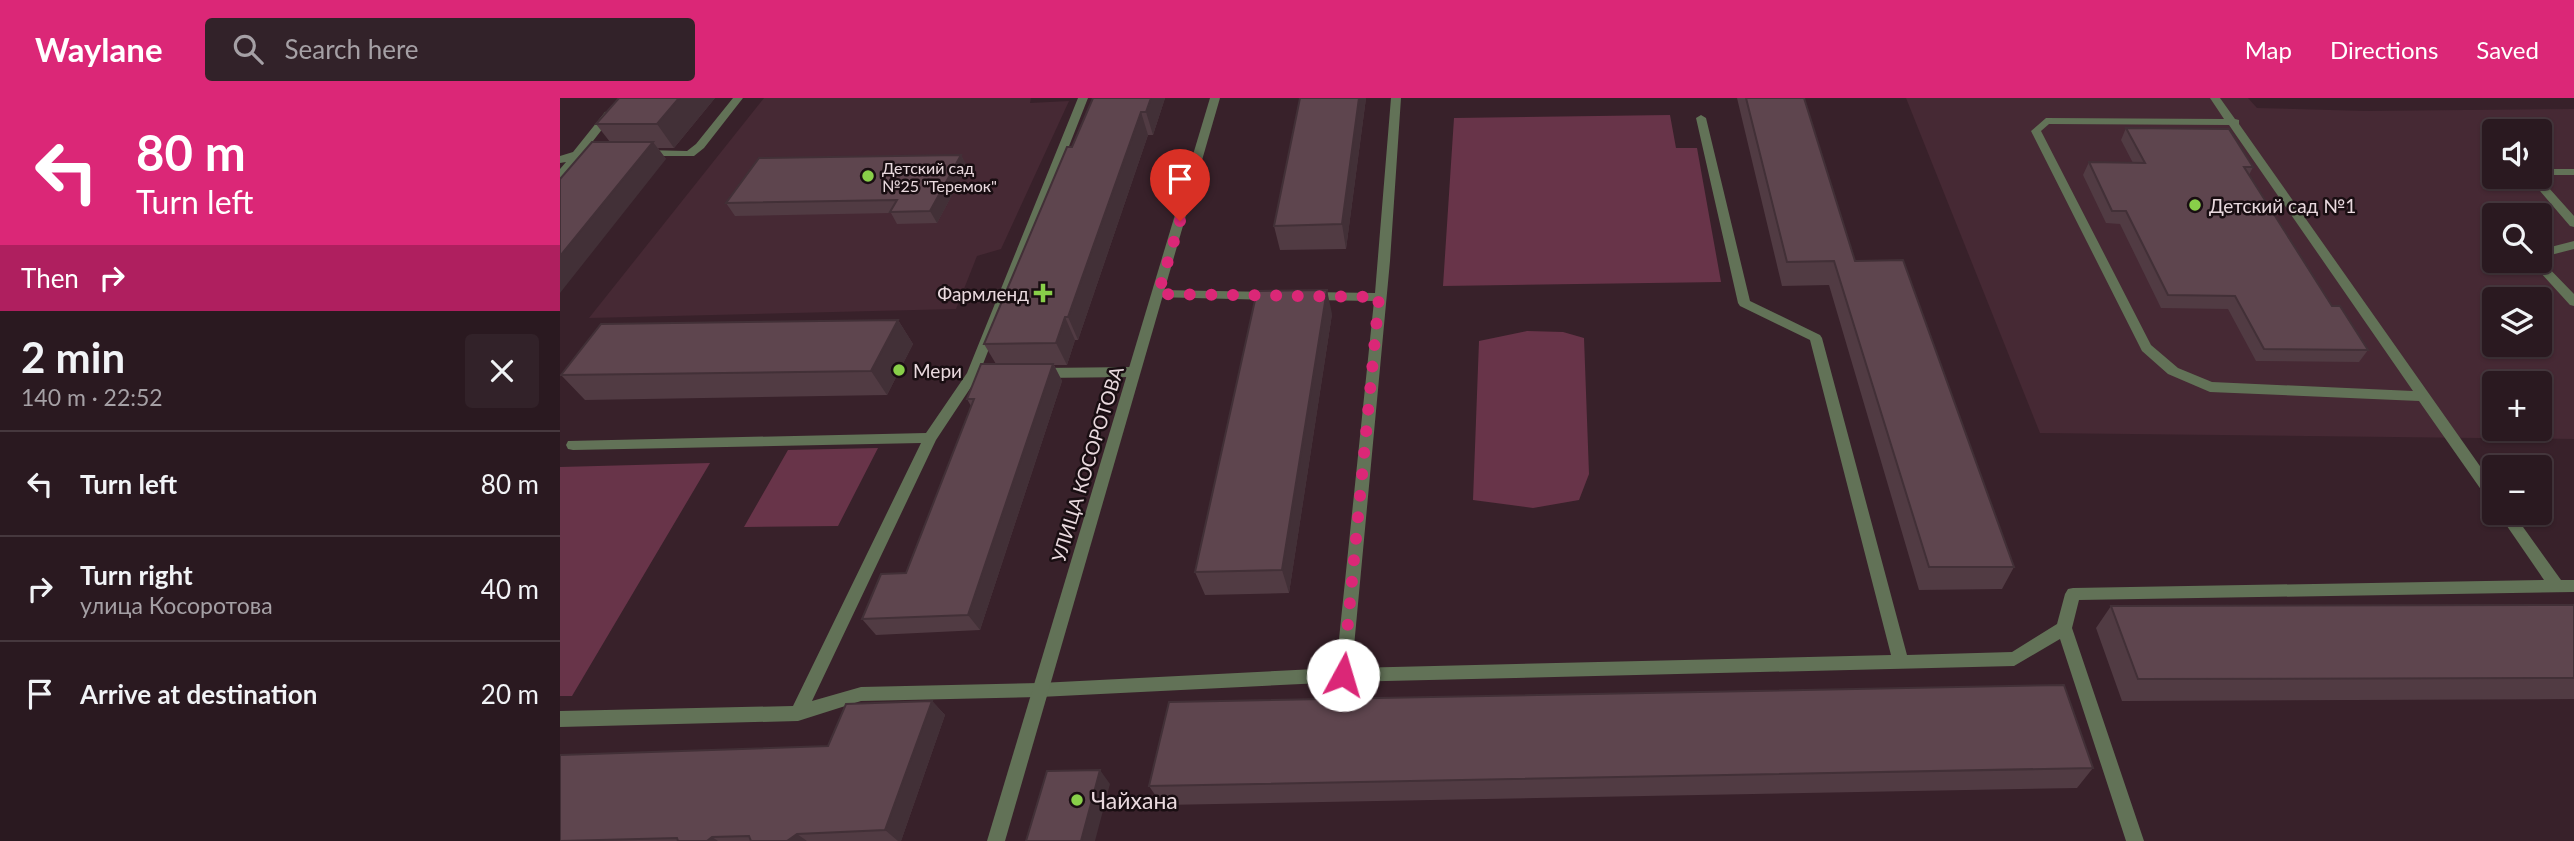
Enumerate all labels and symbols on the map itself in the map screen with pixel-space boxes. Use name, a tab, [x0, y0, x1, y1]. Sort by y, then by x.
pin	[1150, 149, 1210, 221]
place label: Детский сад №25 "Теремок"	[882, 158, 997, 195]
marker: Детский сад №25 "Теремок"	[860, 168, 876, 184]
place label: Детский сад №1	[2209, 194, 2356, 217]
marker: Детский сад №1	[2187, 197, 2203, 213]
place label: Фармленд	[937, 282, 1029, 305]
marker: Фармленд	[1035, 285, 1051, 301]
place label: Мери	[913, 359, 962, 382]
marker: Мери	[891, 362, 907, 378]
street label: УЛИЦА КОСОРОТОВА	[1046, 363, 1128, 565]
position arrow	[1306, 638, 1380, 712]
place label: Чайхана	[1091, 786, 1178, 814]
marker: Чайхана	[1069, 792, 1085, 808]

